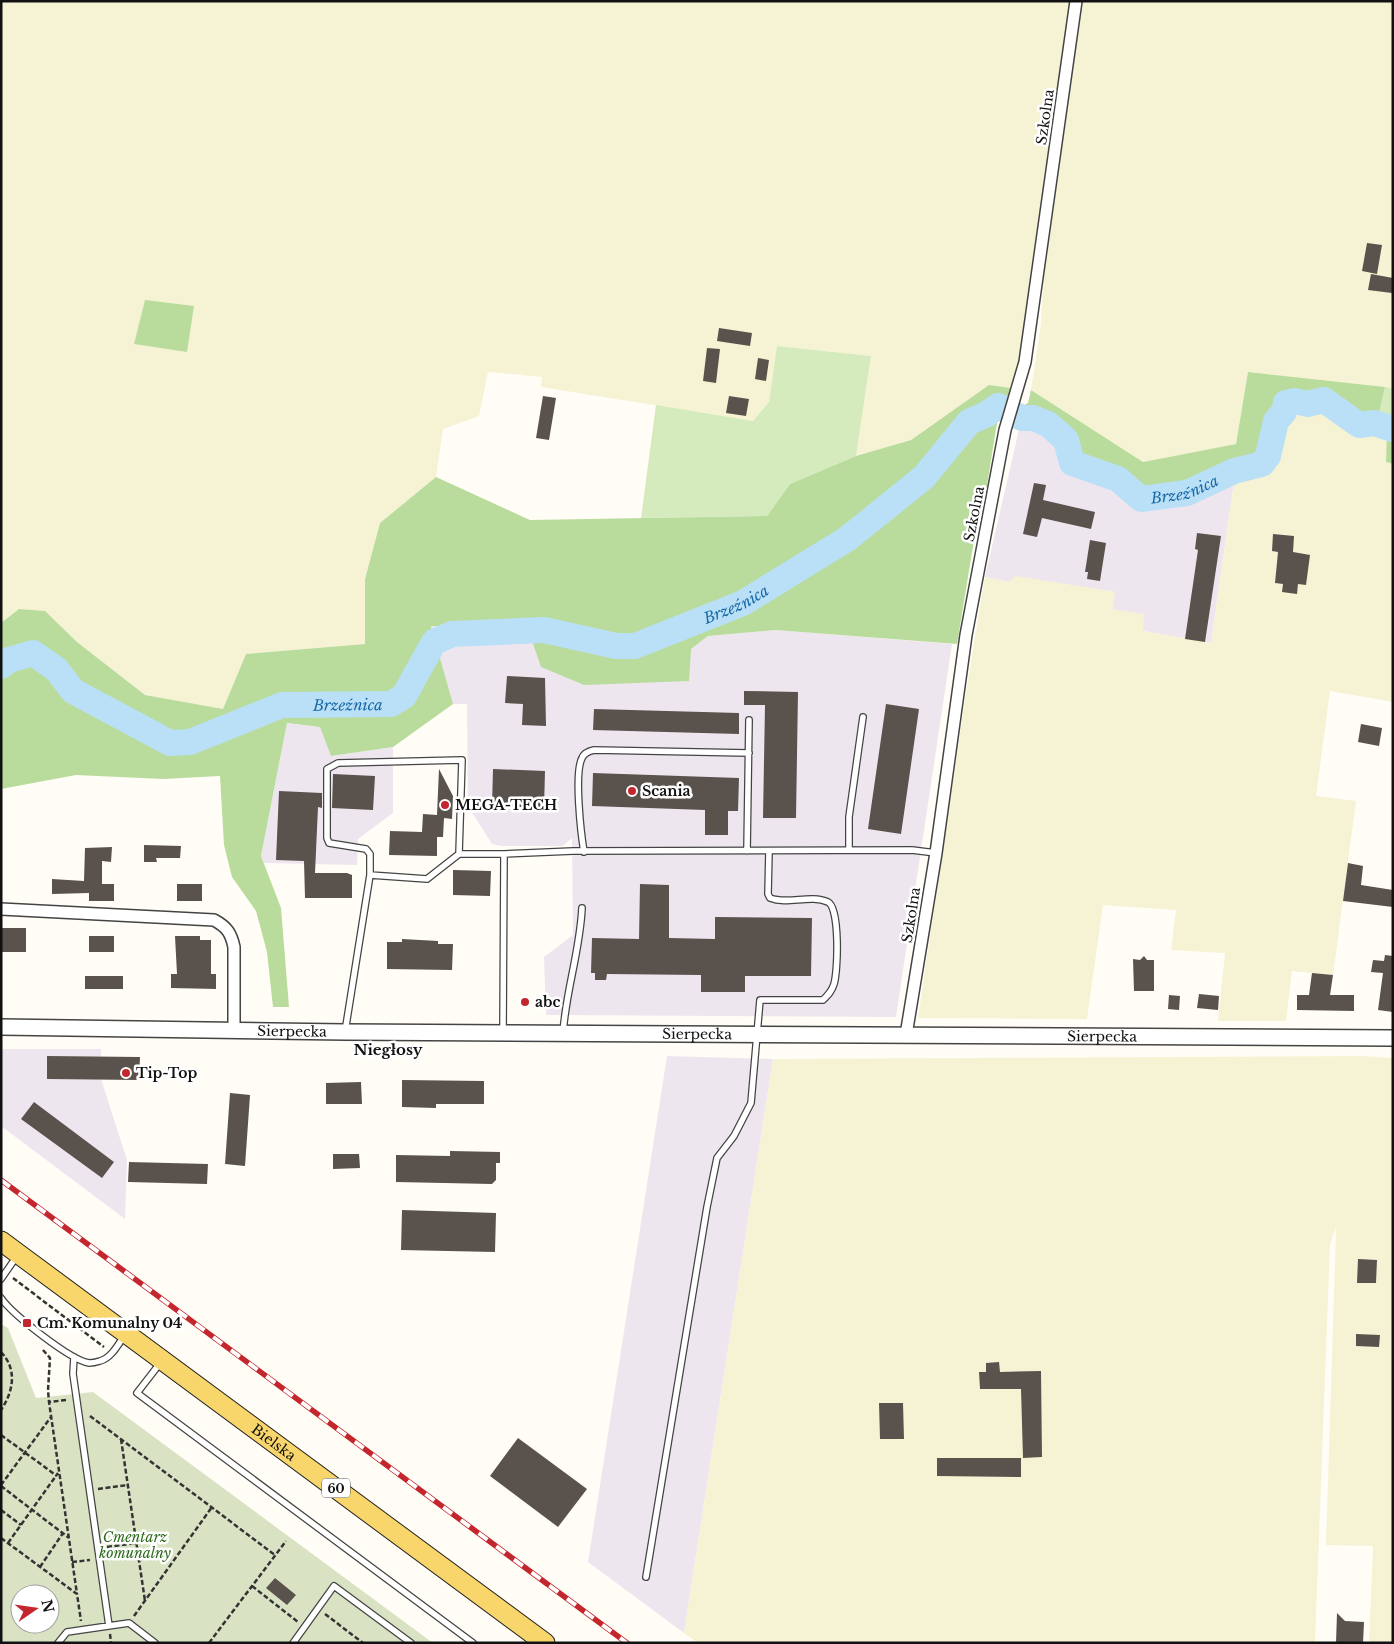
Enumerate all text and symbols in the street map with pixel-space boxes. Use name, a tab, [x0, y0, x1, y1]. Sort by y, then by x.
street label: Szkolna	[1032, 88, 1058, 146]
water label: Brzeźnica	[1149, 470, 1221, 507]
street label: Szkolna	[960, 485, 988, 543]
water label: Brzeźnica	[700, 580, 772, 628]
water label: Brzeźnica	[312, 695, 383, 714]
place label: Scania	[642, 782, 690, 800]
marker: Scania	[626, 785, 638, 797]
place label: MEGA-TECH	[455, 796, 557, 814]
marker: MEGA-TECH	[439, 799, 451, 811]
street label: Szkolna	[898, 886, 924, 944]
place label: abc	[535, 993, 560, 1011]
marker: abc	[519, 996, 531, 1008]
street label: Sierpecka	[257, 1022, 327, 1041]
street label: Sierpecka	[662, 1025, 732, 1043]
street label: Sierpecka	[1067, 1027, 1137, 1046]
district label: Niegłosy	[354, 1040, 423, 1059]
place label: Tip-Top	[136, 1064, 197, 1082]
marker: Tip-Top	[120, 1067, 132, 1079]
place label: Cm. Komunalny 04	[37, 1314, 182, 1332]
marker: Cm. Komunalny 04	[21, 1317, 33, 1329]
street label: Bielska	[248, 1420, 300, 1465]
road number: 60	[322, 1479, 350, 1498]
park label: Cmentarz komunalny	[98, 1528, 172, 1562]
north arrow	[10, 1584, 60, 1634]
text: N	[37, 1598, 58, 1615]

